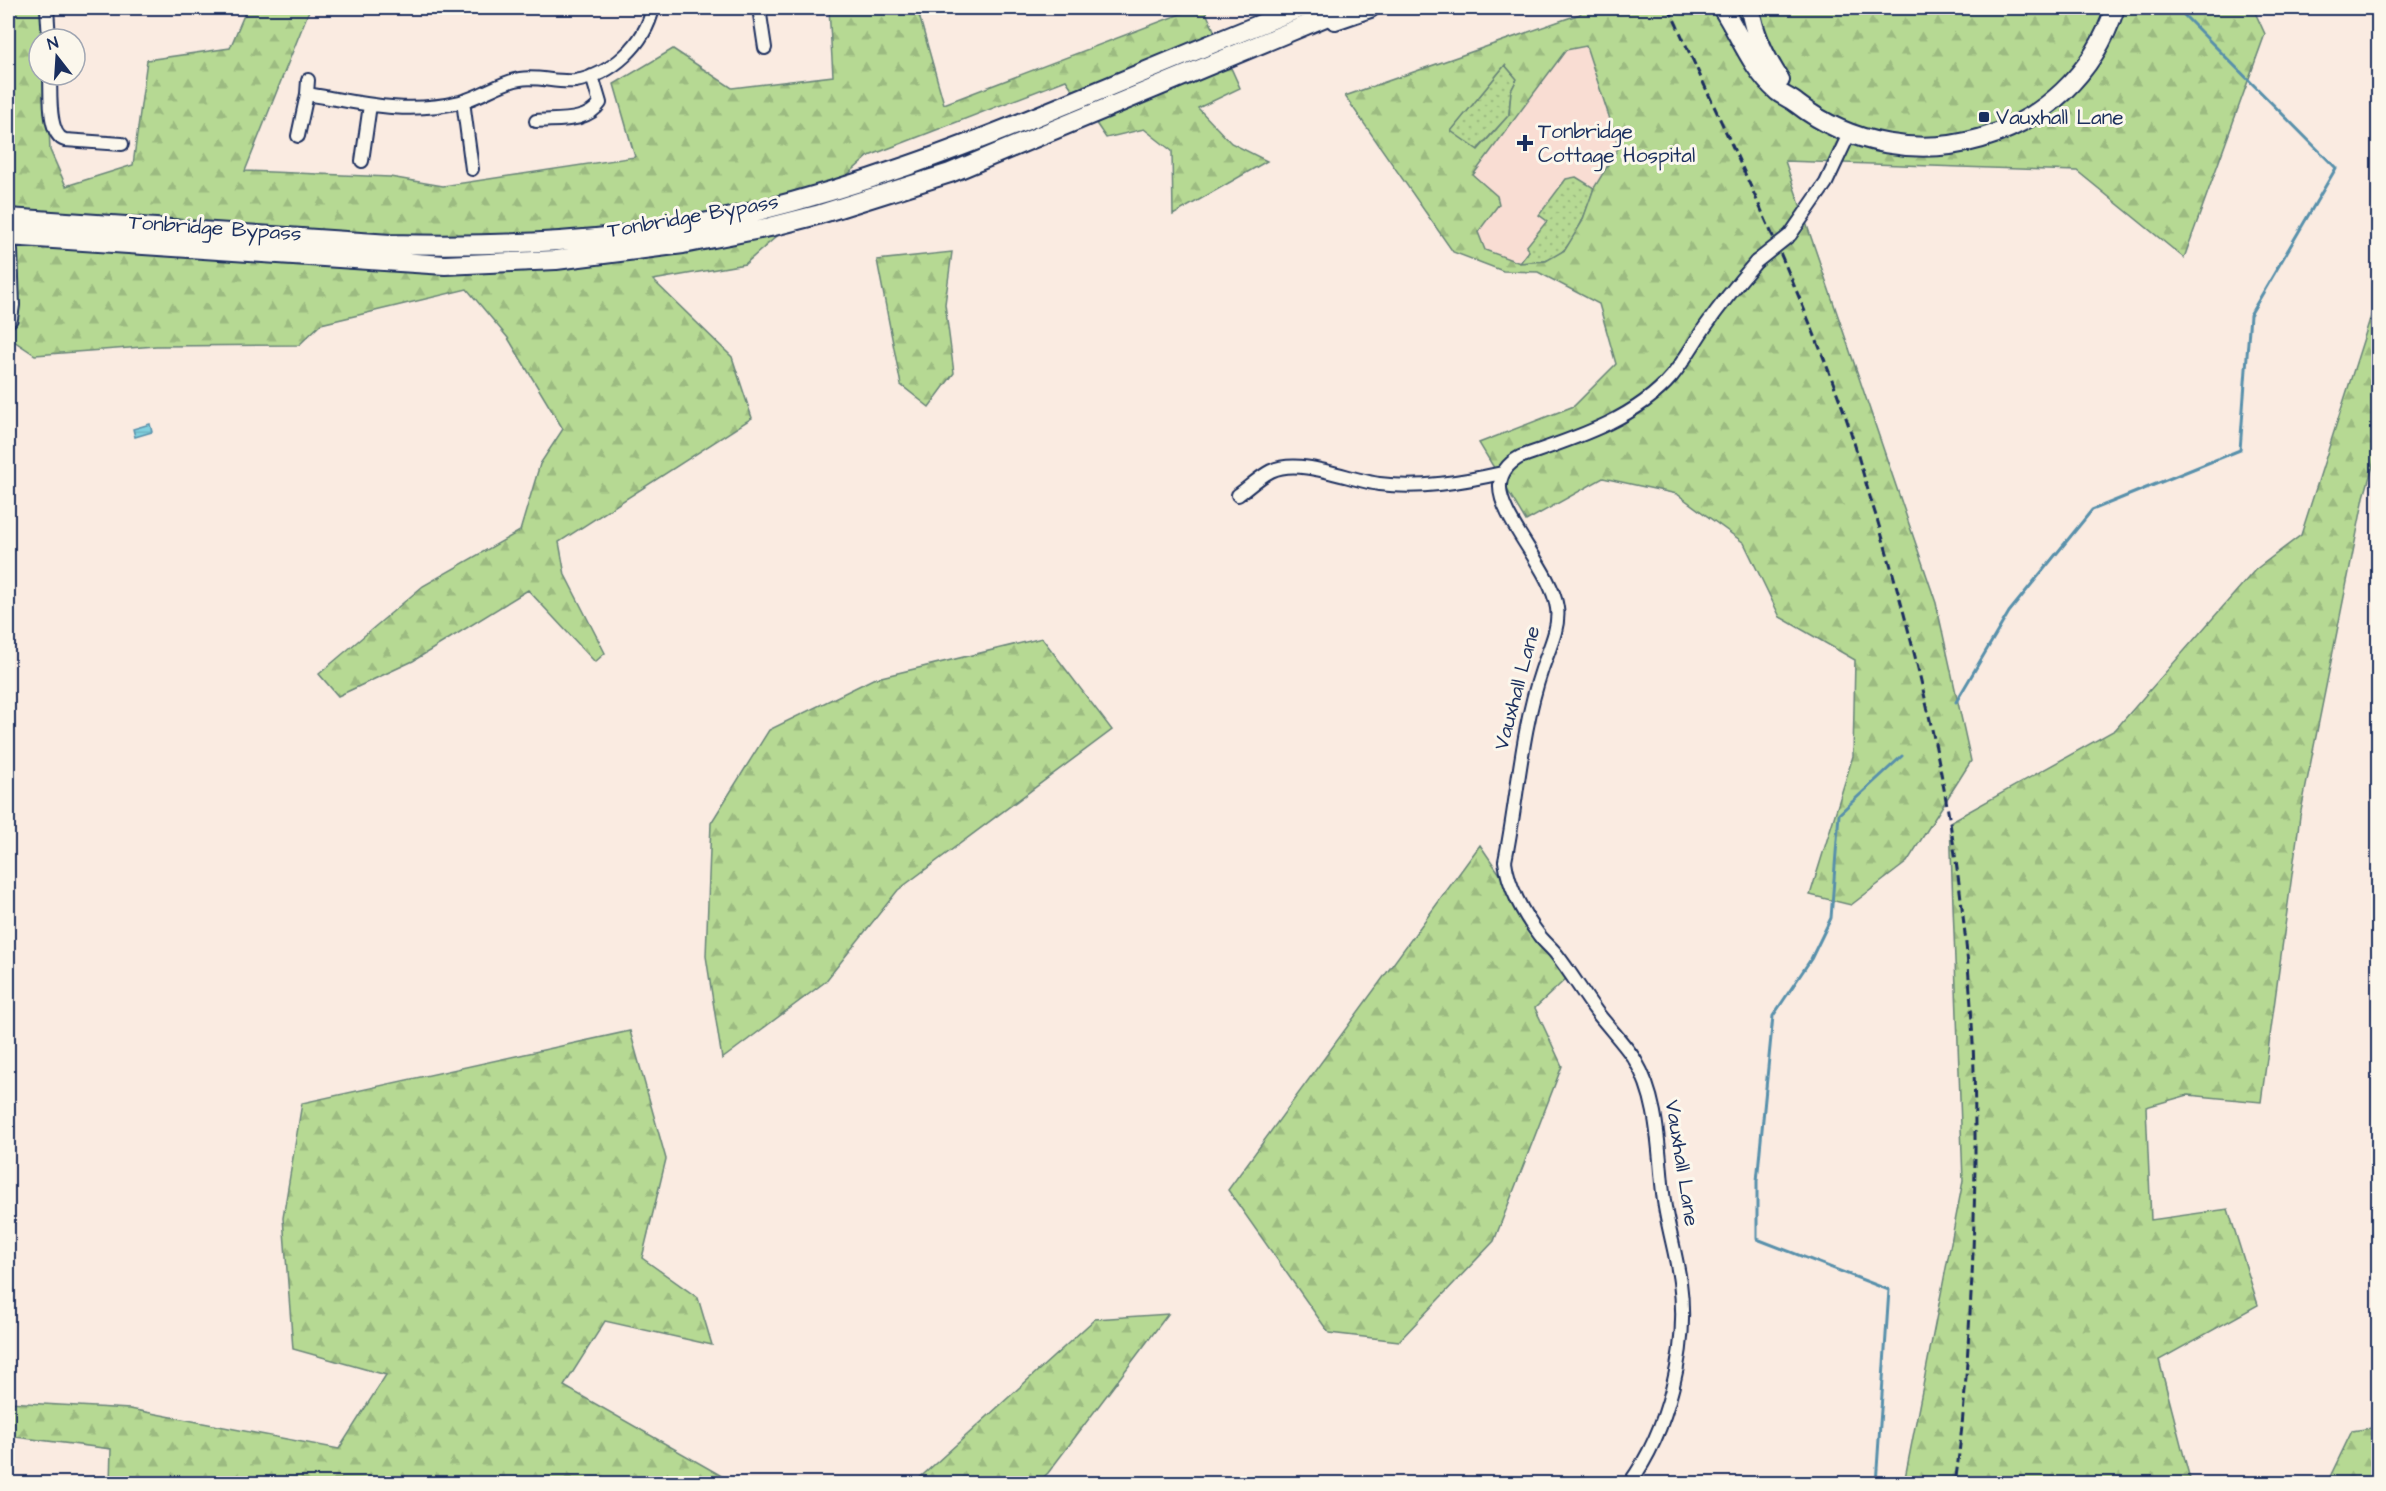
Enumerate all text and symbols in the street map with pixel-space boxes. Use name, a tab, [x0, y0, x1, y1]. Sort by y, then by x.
north arrow	[27, 27, 87, 87]
text: N	[45, 32, 61, 56]
place label: Vauxhall Lane	[1996, 103, 2124, 132]
marker: Vauxhall Lane	[1977, 110, 1991, 124]
place label: Tonbridge Cottage Hospital	[1538, 117, 1695, 172]
marker: Tonbridge Cottage Hospital	[1516, 134, 1534, 152]
street label: Tonbridge Bypass	[605, 187, 781, 247]
street label: Tonbridge Bypass	[127, 207, 302, 251]
street label: Vauxhall Lane	[1486, 623, 1548, 753]
street label: Vauxhall Lane	[1658, 1098, 1706, 1228]

